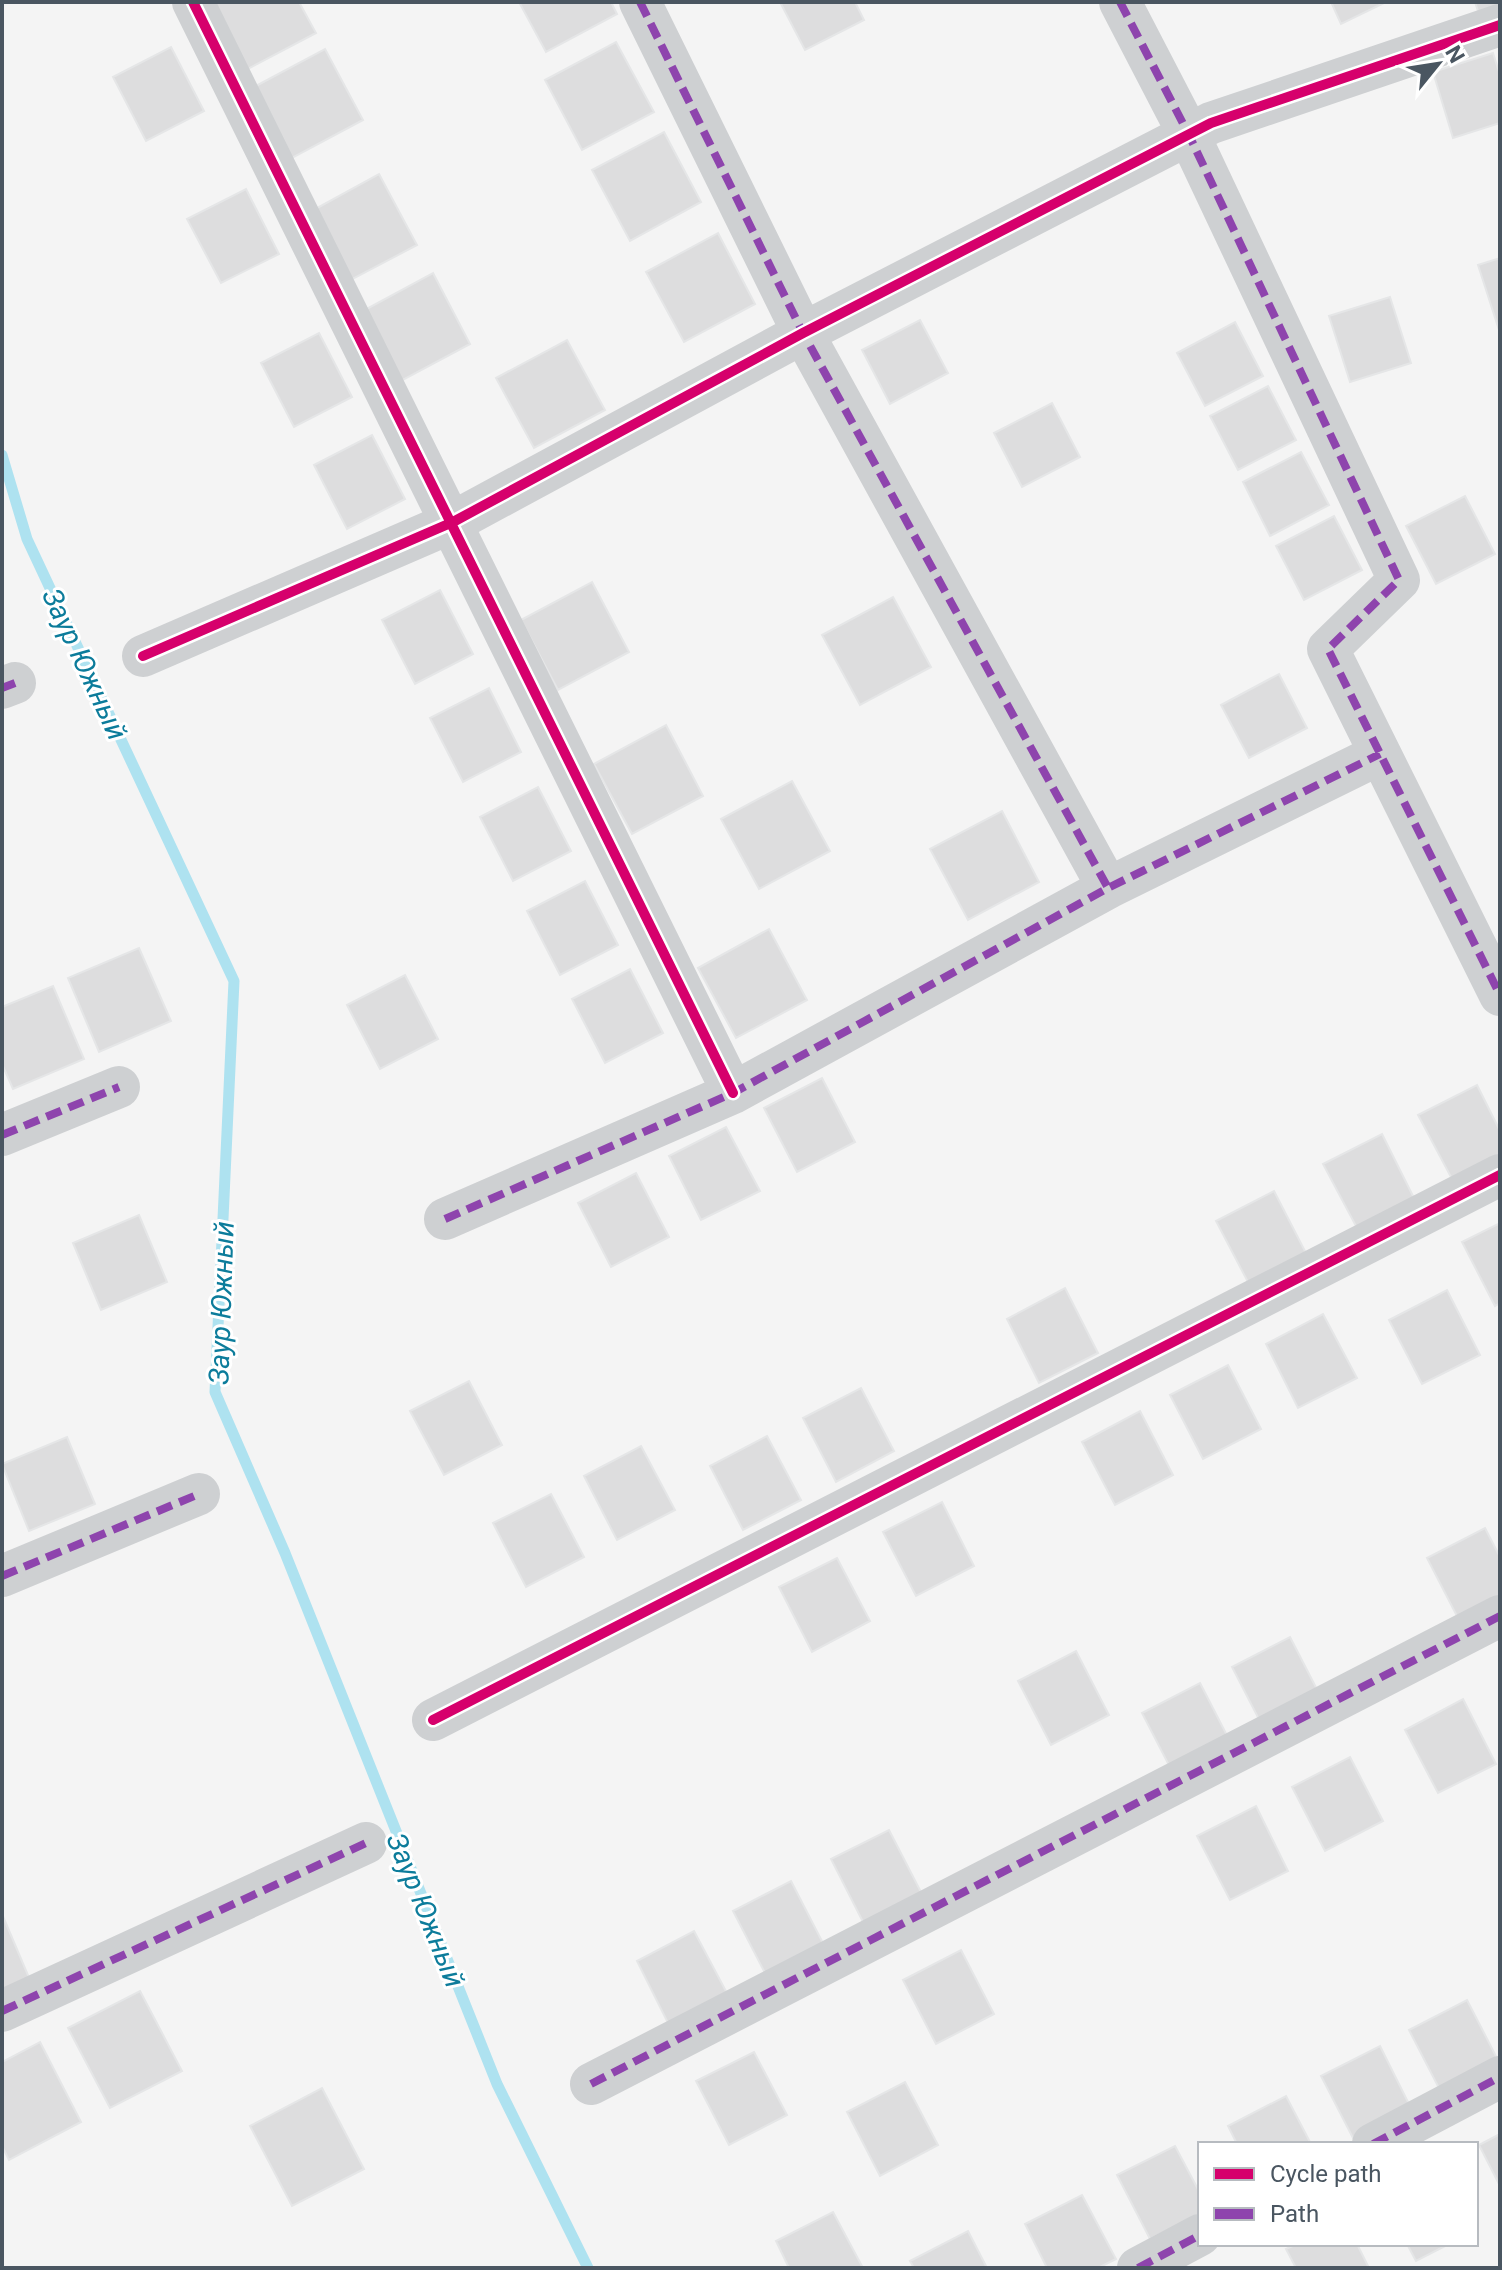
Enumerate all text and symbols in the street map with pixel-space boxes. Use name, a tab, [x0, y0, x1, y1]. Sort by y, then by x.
north arrow	[1398, 24, 1478, 104]
text: N	[1440, 41, 1470, 67]
water label: Заур Южный	[35, 583, 134, 745]
water label: Заур Южный	[202, 1221, 241, 1385]
water label: Заур Южный	[380, 1828, 471, 1992]
legend	[1198, 2142, 1478, 2246]
text: Cycle path	[1270, 2160, 1382, 2188]
text: Path	[1270, 2200, 1319, 2228]

